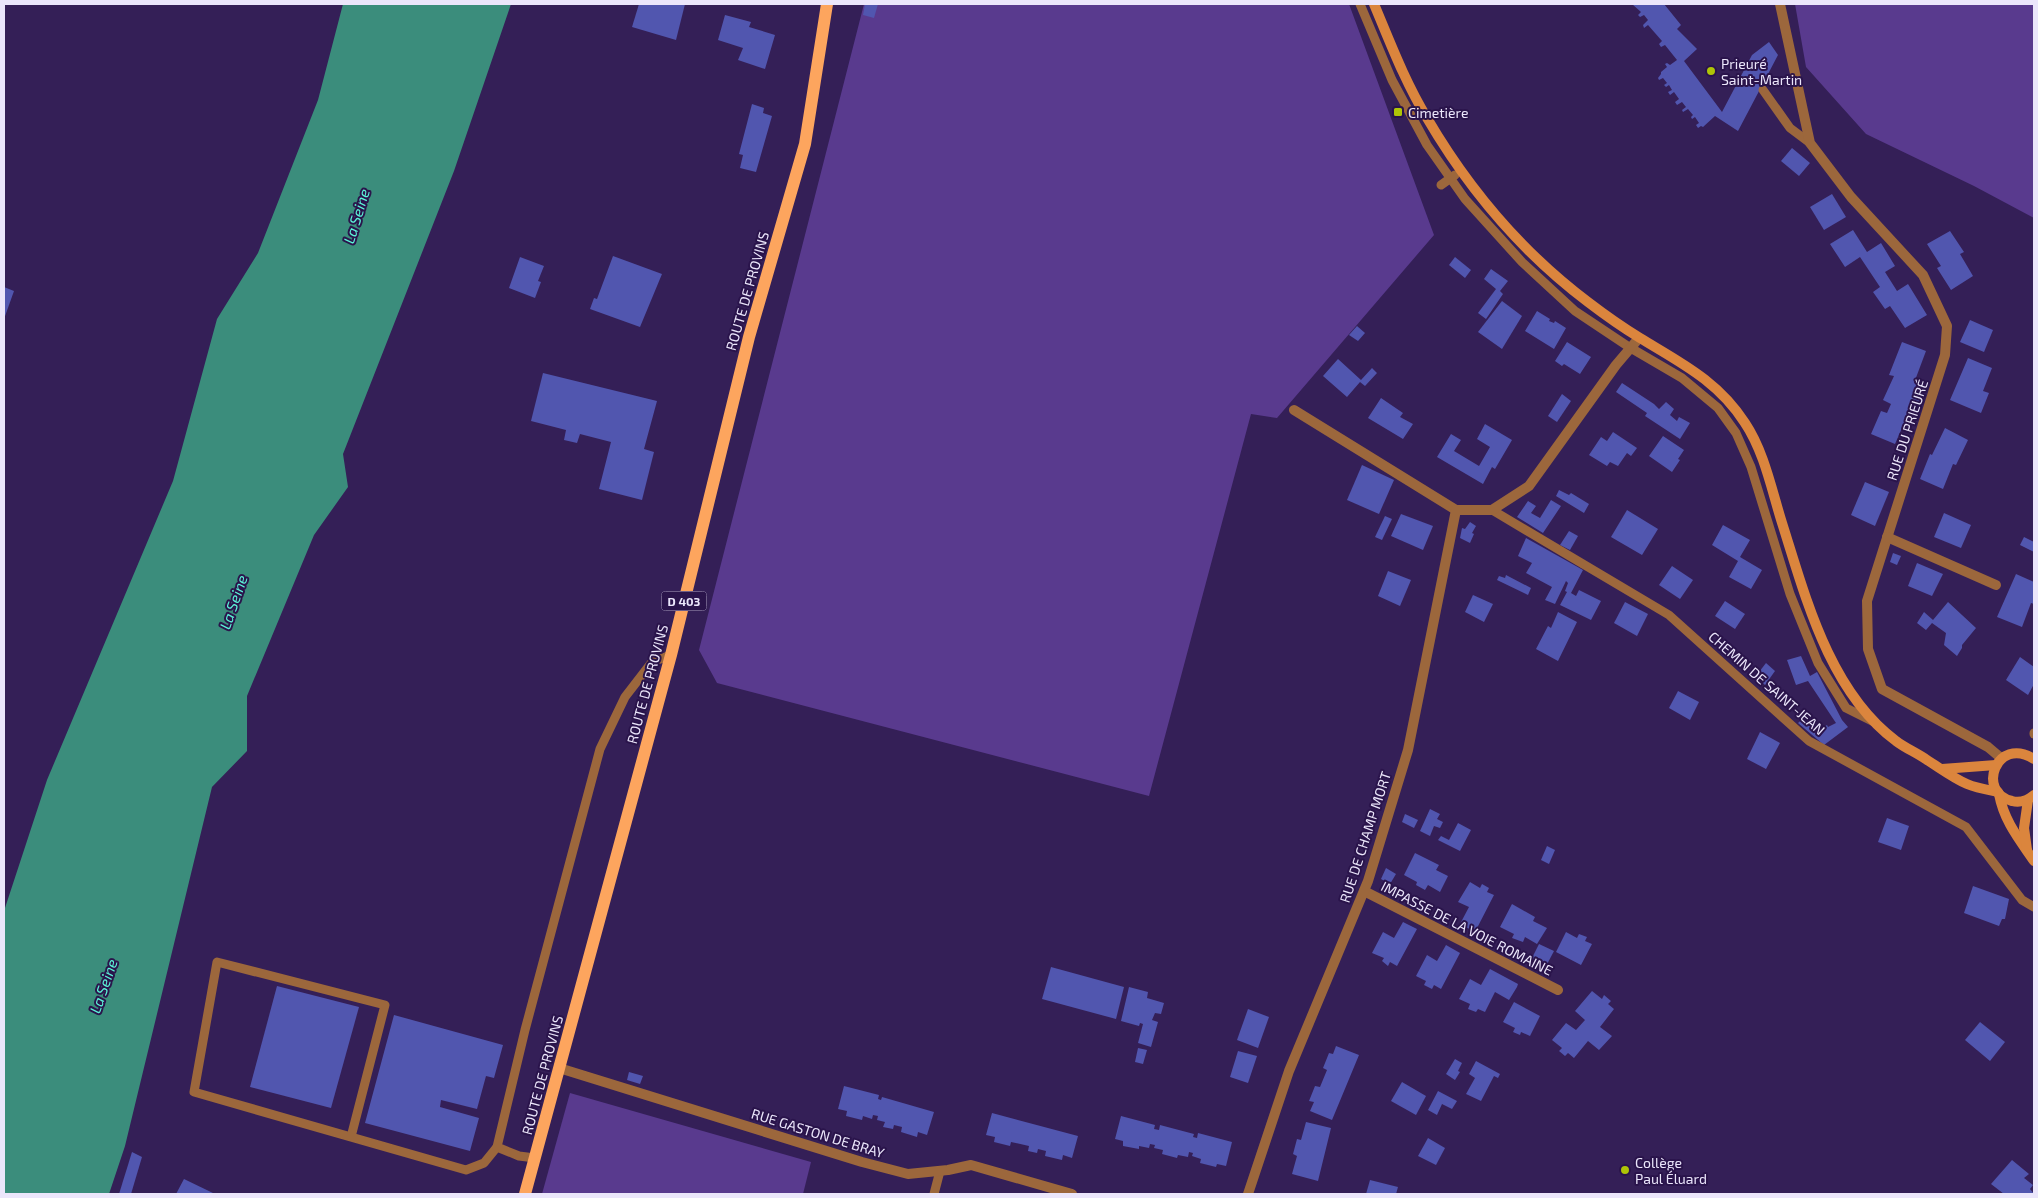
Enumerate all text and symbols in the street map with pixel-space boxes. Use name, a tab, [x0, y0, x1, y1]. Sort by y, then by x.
place label: Prieuré Saint-Martin	[1721, 55, 1802, 88]
marker: Prieuré Saint-Martin	[1705, 65, 1717, 77]
place label: Cimetière	[1408, 104, 1469, 121]
marker: Cimetière	[1392, 106, 1404, 118]
water label: La Seine	[339, 186, 373, 246]
street label: ROUTE DE PROVINS	[722, 230, 772, 352]
street label: RUE DU PRIEURÉ	[1883, 377, 1931, 483]
water label: La Seine	[215, 572, 251, 632]
road number: D 403	[662, 592, 706, 610]
street label: ROUTE DE PROVINS	[623, 622, 671, 745]
street label: CHEMIN DE SAINT-JEAN	[1705, 628, 1829, 738]
street label: RUE DE CHAMP MORT	[1336, 769, 1394, 905]
street label: IMPASSE DE LA VOIE ROMAINE	[1378, 877, 1556, 979]
water label: La Seine	[85, 956, 121, 1016]
street label: ROUTE DE PROVINS	[518, 1013, 566, 1136]
street label: RUE GASTON DE BRAY	[749, 1105, 887, 1161]
place label: Collège Paul Éluard	[1635, 1154, 1707, 1187]
marker: Collège Paul Éluard	[1619, 1164, 1631, 1176]

